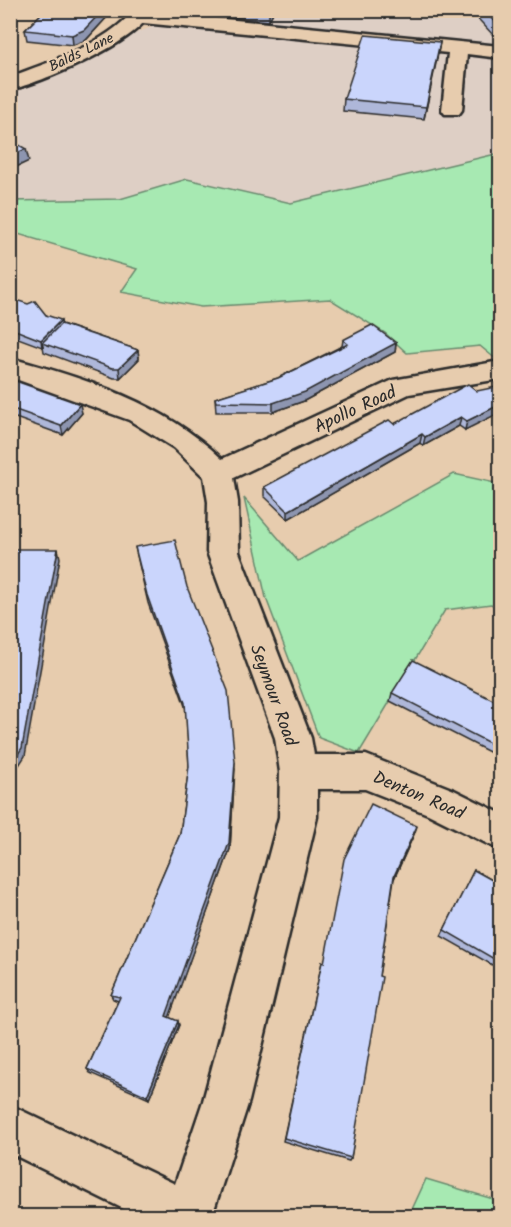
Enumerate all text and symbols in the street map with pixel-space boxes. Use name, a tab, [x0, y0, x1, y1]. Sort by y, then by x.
street label: Balds Lane	[45, 27, 118, 79]
street label: Apollo Road	[310, 378, 403, 442]
street label: Seymour Road	[241, 641, 305, 751]
street label: Denton Road	[368, 764, 470, 829]

